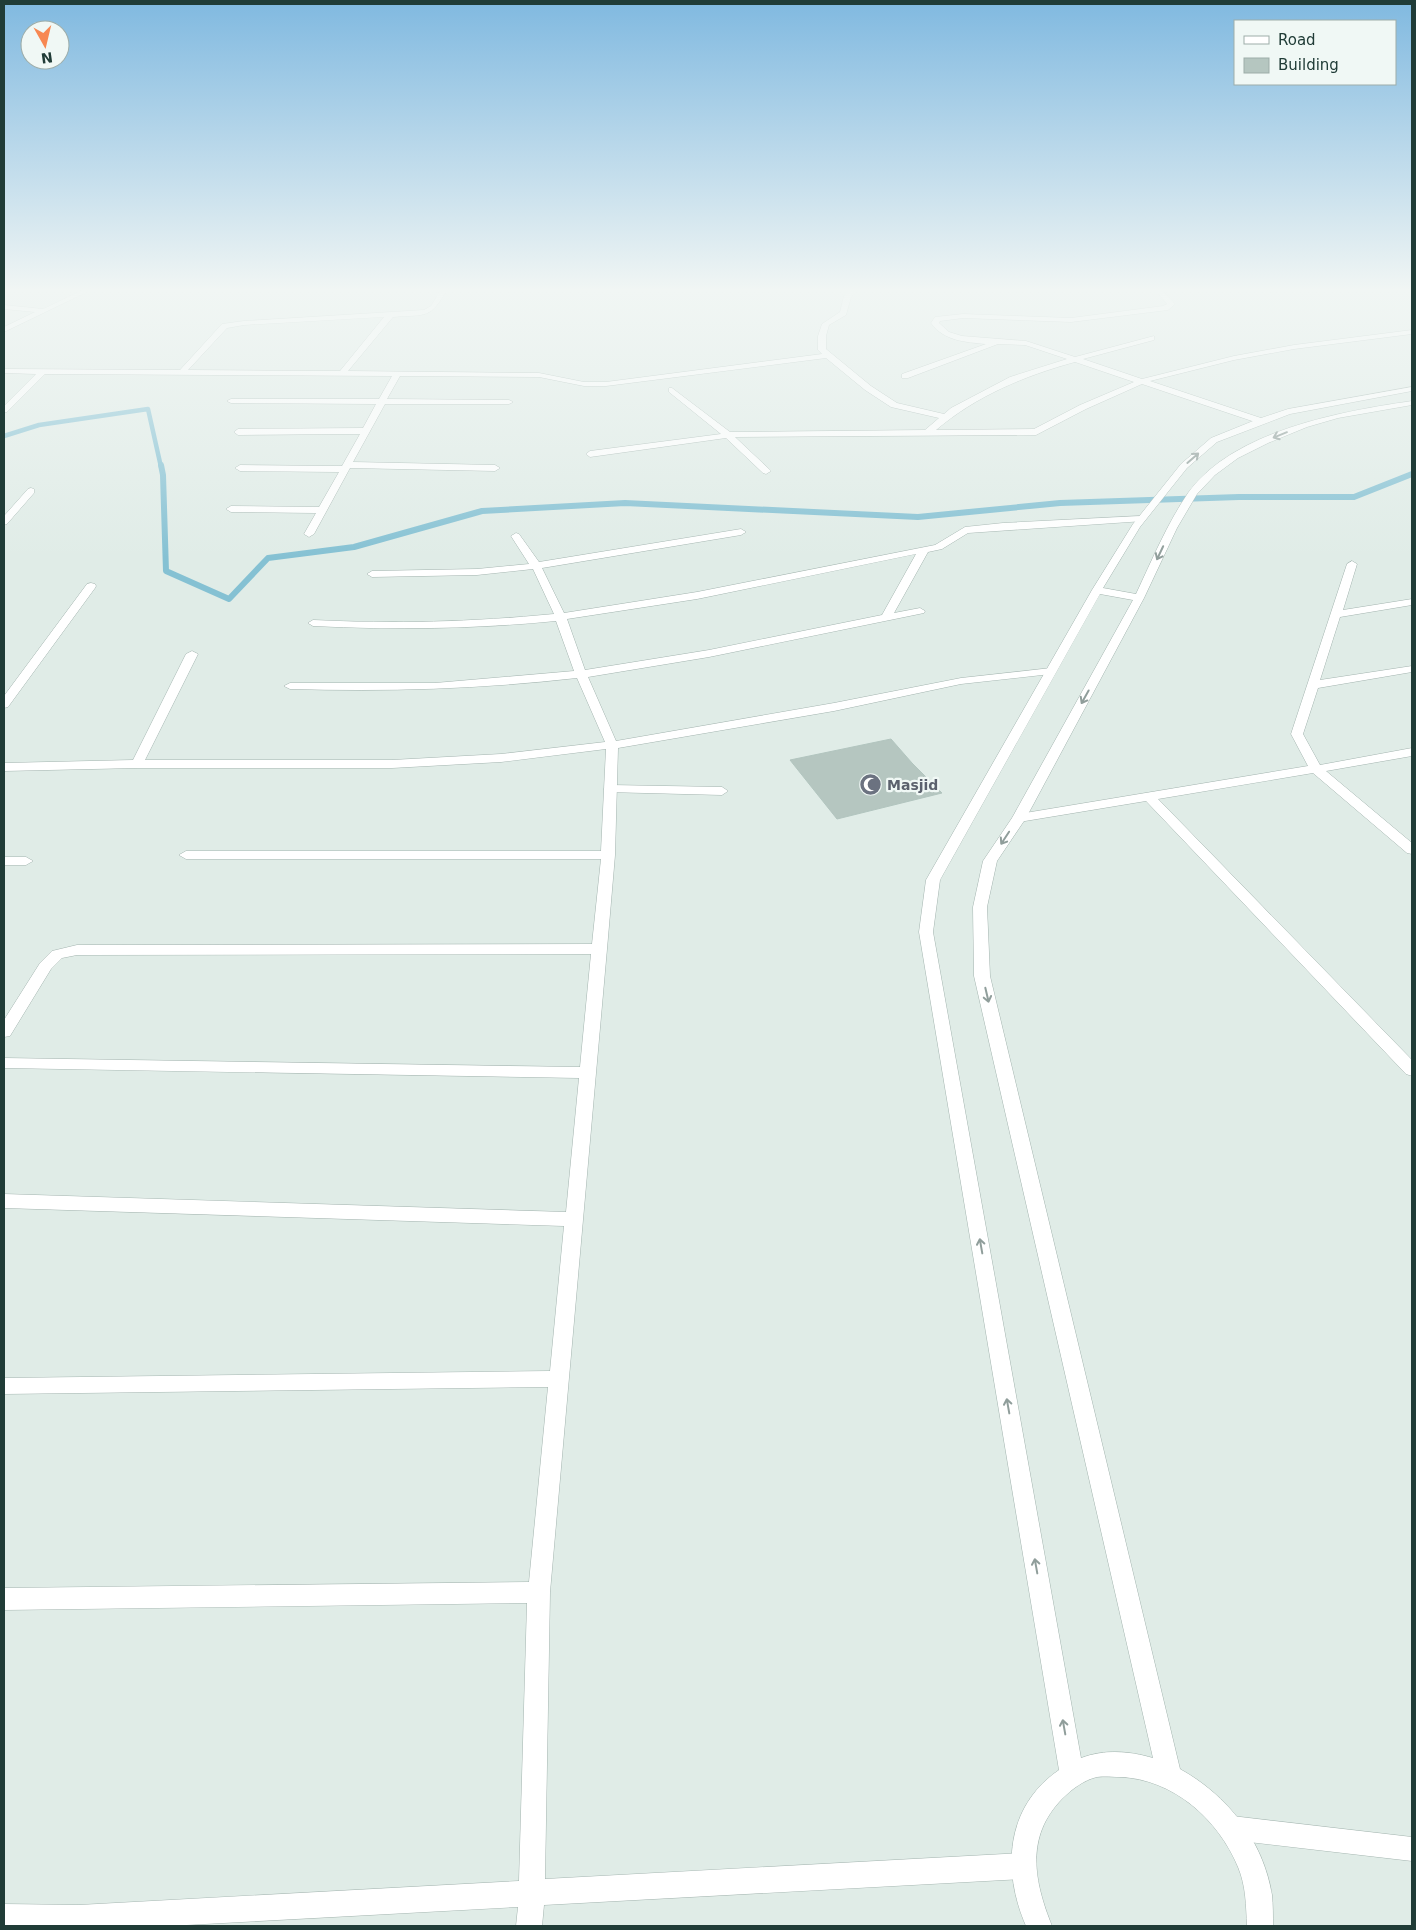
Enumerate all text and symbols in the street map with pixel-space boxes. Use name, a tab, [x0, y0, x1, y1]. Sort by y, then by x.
north arrow	[20, 20, 70, 70]
legend	[1234, 20, 1396, 85]
text: Road	[1278, 31, 1316, 49]
text: N	[40, 49, 54, 67]
text: Building	[1278, 56, 1339, 74]
one-way arrow	[1273, 431, 1288, 440]
one-way arrow	[1187, 452, 1200, 464]
one-way arrow	[1155, 545, 1165, 560]
one-way arrow	[1080, 689, 1089, 704]
mosque icon: Masjid	[859, 773, 883, 797]
place label: Masjid	[887, 777, 938, 793]
one-way arrow	[1000, 831, 1010, 845]
one-way arrow	[983, 986, 992, 1002]
one-way arrow	[975, 1239, 985, 1255]
one-way arrow	[1003, 1399, 1013, 1415]
one-way arrow	[1030, 1559, 1040, 1575]
one-way arrow	[1058, 1719, 1068, 1735]

